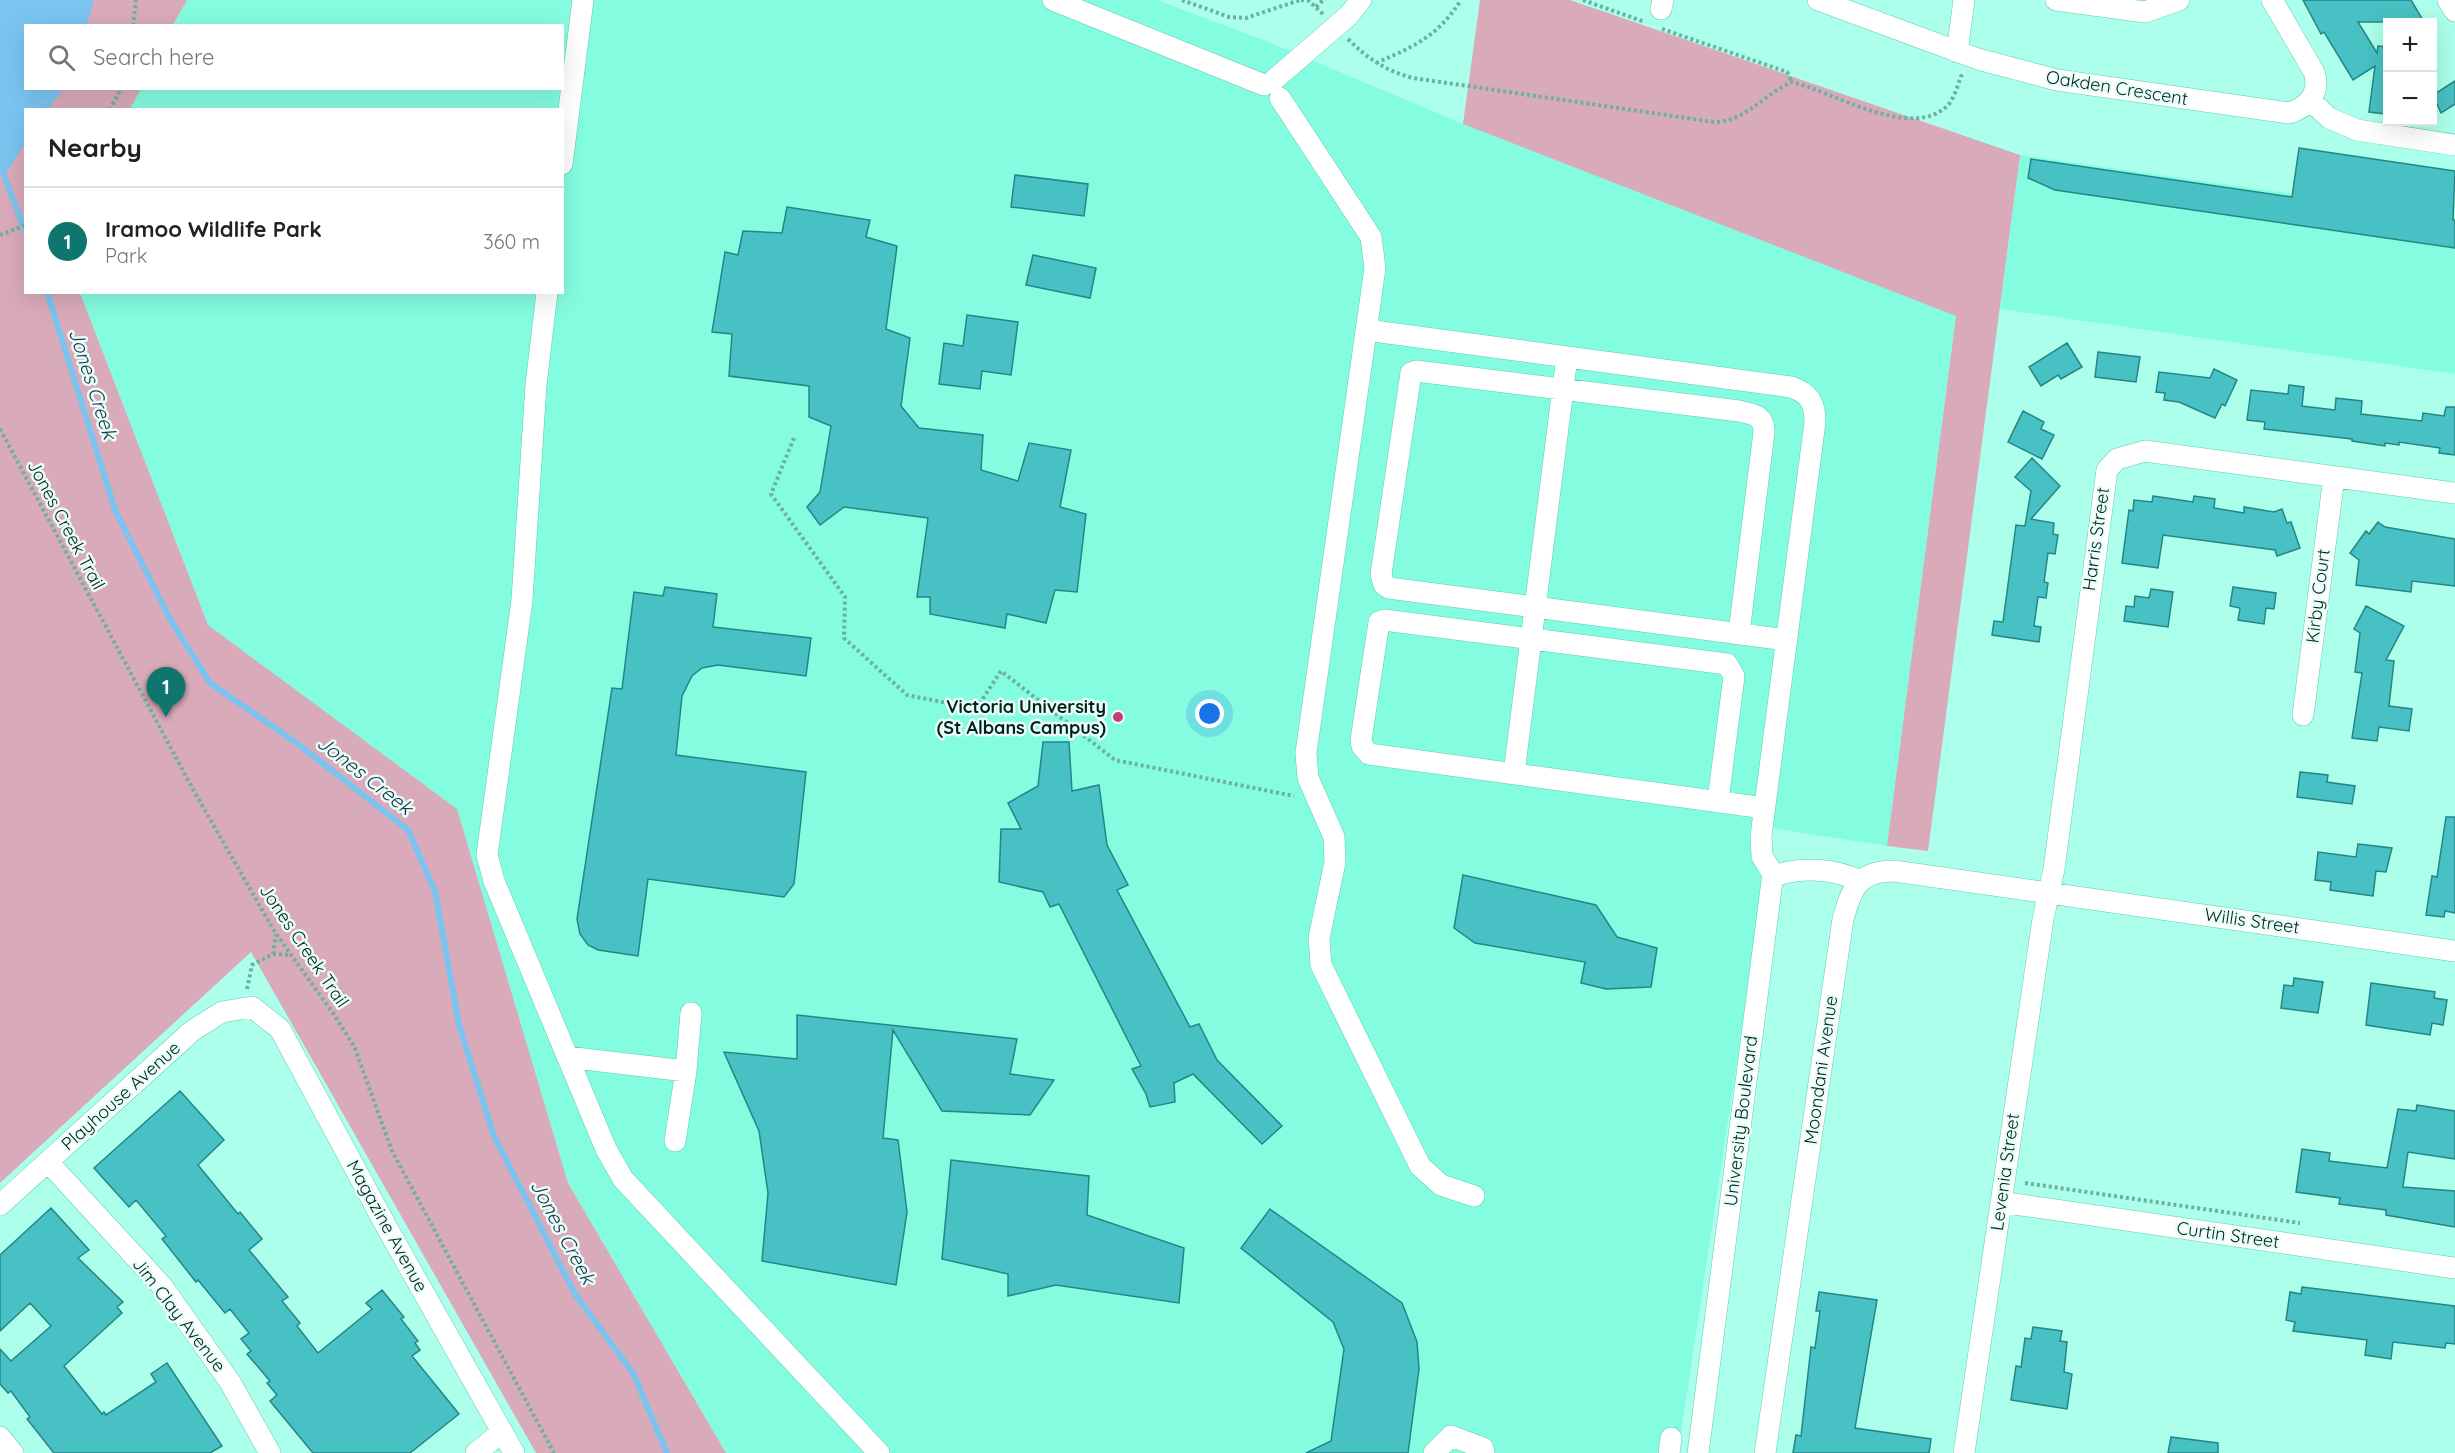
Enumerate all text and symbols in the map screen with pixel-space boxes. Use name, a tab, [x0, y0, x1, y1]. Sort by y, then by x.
map controls	[2383, 18, 2437, 126]
button: +	[2383, 18, 2437, 72]
search box	[24, 24, 564, 90]
icon: search	[45, 41, 78, 74]
text: Search here	[93, 43, 214, 71]
street label: Oakden Crescent	[2045, 65, 2190, 110]
button: −	[2383, 72, 2437, 126]
text: Nearby	[48, 131, 142, 164]
text: Iramoo Wildlife Park	[105, 215, 322, 243]
text: 1	[64, 229, 71, 254]
text: 360 m	[483, 229, 540, 254]
text: Park	[105, 243, 147, 268]
water label: Jones Creek	[64, 325, 124, 445]
street label: Jones Creek Trail	[23, 456, 110, 594]
street label: Harris Street	[2077, 486, 2114, 592]
street label: Kirby Court	[2300, 547, 2335, 644]
pin: 1	[146, 668, 186, 717]
place label: Victoria University (St Albans Campus)	[937, 695, 1106, 739]
your location	[1195, 699, 1224, 728]
marker: Victoria University (St Albans Campus)	[1111, 710, 1125, 724]
water label: Jones Creek	[312, 729, 420, 821]
street label: Jones Creek Trail	[255, 880, 354, 1012]
street label: Willis Street	[2203, 902, 2301, 939]
street label: Moondani Avenue	[1799, 994, 1842, 1146]
street label: University Boulevard	[1719, 1034, 1762, 1208]
street label: Playhouse Avenue	[56, 1036, 185, 1155]
street label: Levenia Street	[1985, 1112, 2024, 1232]
street label: Magazine Avenue	[342, 1156, 433, 1296]
water label: Jones Creek	[525, 1175, 603, 1290]
street label: Curtin Street	[2175, 1216, 2281, 1253]
street label: Jim Clay Avenue	[128, 1253, 231, 1377]

